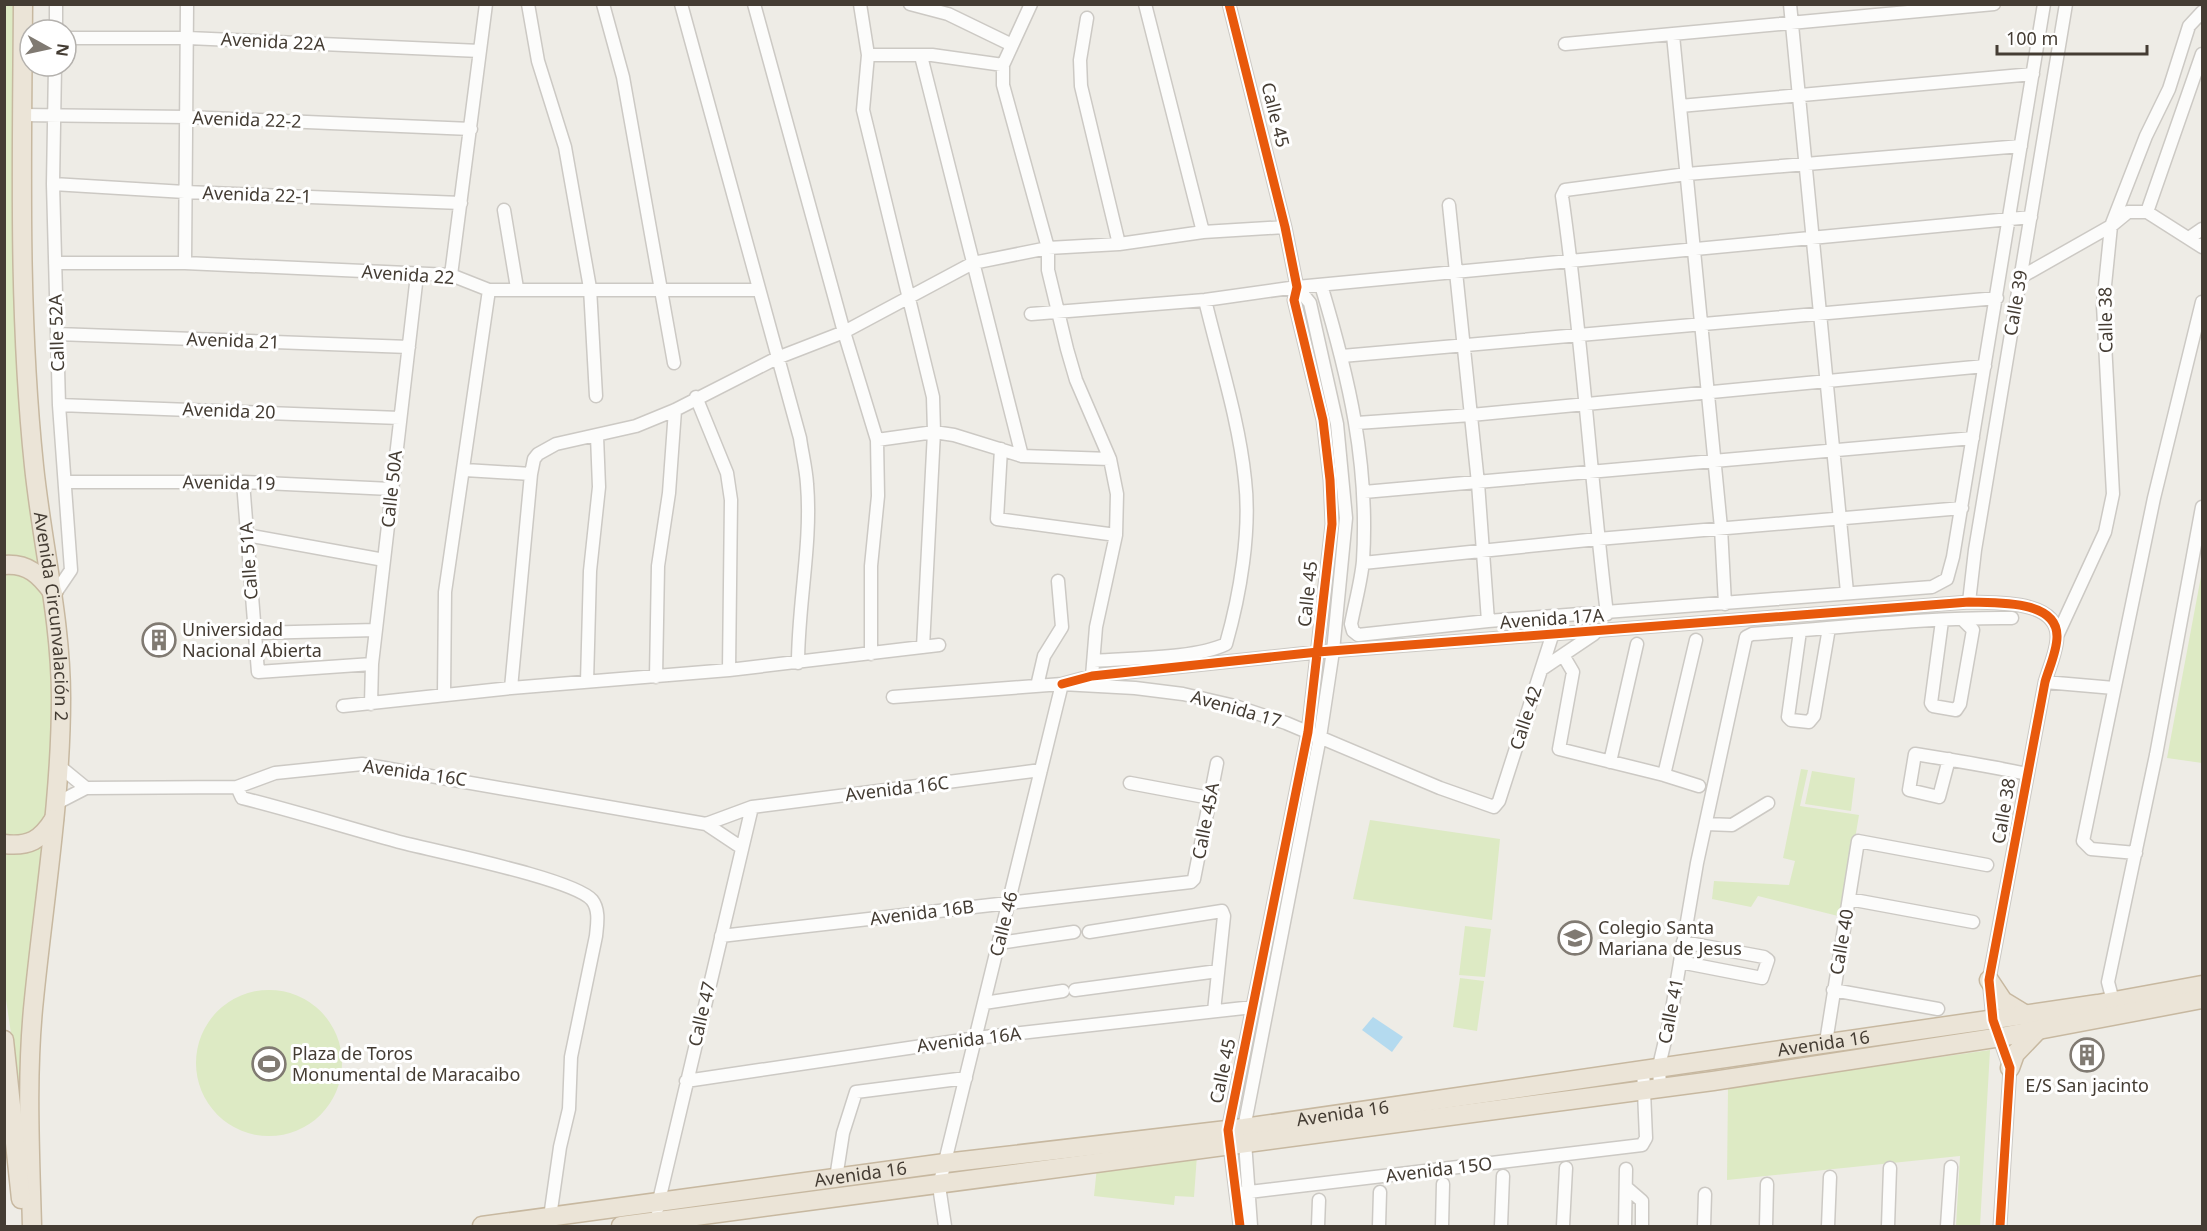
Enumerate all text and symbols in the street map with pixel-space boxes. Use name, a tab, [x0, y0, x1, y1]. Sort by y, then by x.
north arrow	[18, 18, 78, 78]
scale bar	[1997, 18, 2147, 56]
street label: Avenida 22A	[220, 26, 326, 56]
text: 100 m	[2006, 26, 2058, 50]
text: N	[51, 42, 75, 58]
street label: Calle 45	[1256, 80, 1296, 150]
street label: Avenida 22-2	[192, 105, 302, 133]
street label: Avenida 22-1	[202, 180, 312, 208]
street label: Avenida 22	[361, 259, 455, 289]
street label: Calle 39	[1997, 268, 2033, 338]
street label: Calle 38	[2092, 287, 2118, 353]
street label: Calle 52A	[43, 293, 69, 372]
street label: Avenida 21	[186, 326, 280, 354]
street label: Avenida 20	[182, 396, 276, 424]
street label: Calle 50A	[375, 449, 407, 529]
street label: Avenida 19	[182, 469, 276, 495]
street label: Avenida Circunvalación 2	[29, 510, 74, 722]
street label: Calle 51A	[233, 521, 263, 601]
street label: Calle 45	[1292, 560, 1322, 628]
street label: Avenida 17A	[1499, 602, 1605, 634]
place label: Universidad Nacional Abierta	[182, 617, 322, 662]
building icon: Universidad Nacional Abierta	[141, 622, 177, 658]
street label: Calle 42	[1503, 683, 1547, 753]
street label: Avenida 17	[1188, 684, 1284, 732]
street label: Avenida 16C	[362, 753, 468, 791]
street label: Avenida 16C	[844, 770, 950, 806]
street label: Calle 38	[1985, 776, 2021, 846]
street label: Calle 45A	[1186, 780, 1224, 861]
street label: Calle 46	[983, 889, 1023, 959]
street label: Avenida 16B	[868, 894, 975, 930]
street label: Calle 40	[1823, 907, 1859, 977]
place label: Colegio Santa Mariana de Jesus	[1598, 915, 1742, 960]
school or university icon: Colegio Santa Mariana de Jesus	[1557, 920, 1593, 956]
street label: Calle 41	[1652, 976, 1688, 1046]
street label: Calle 47	[682, 979, 720, 1049]
street label: Avenida 16A	[916, 1021, 1023, 1057]
street label: Avenida 16	[1776, 1024, 1871, 1061]
street label: Calle 45	[1203, 1036, 1241, 1106]
building icon: E/S San jacinto	[2069, 1037, 2105, 1073]
place label: Plaza de Toros Monumental de Maracaibo	[292, 1041, 520, 1086]
sports icon: Plaza de Toros Monumental de Maracaibo	[251, 1046, 287, 1082]
place label: E/S San jacinto	[2025, 1073, 2149, 1097]
street label: Avenida 16	[1295, 1094, 1390, 1131]
street label: Avenida 15O	[1384, 1151, 1493, 1187]
street label: Avenida 16	[813, 1155, 908, 1192]

